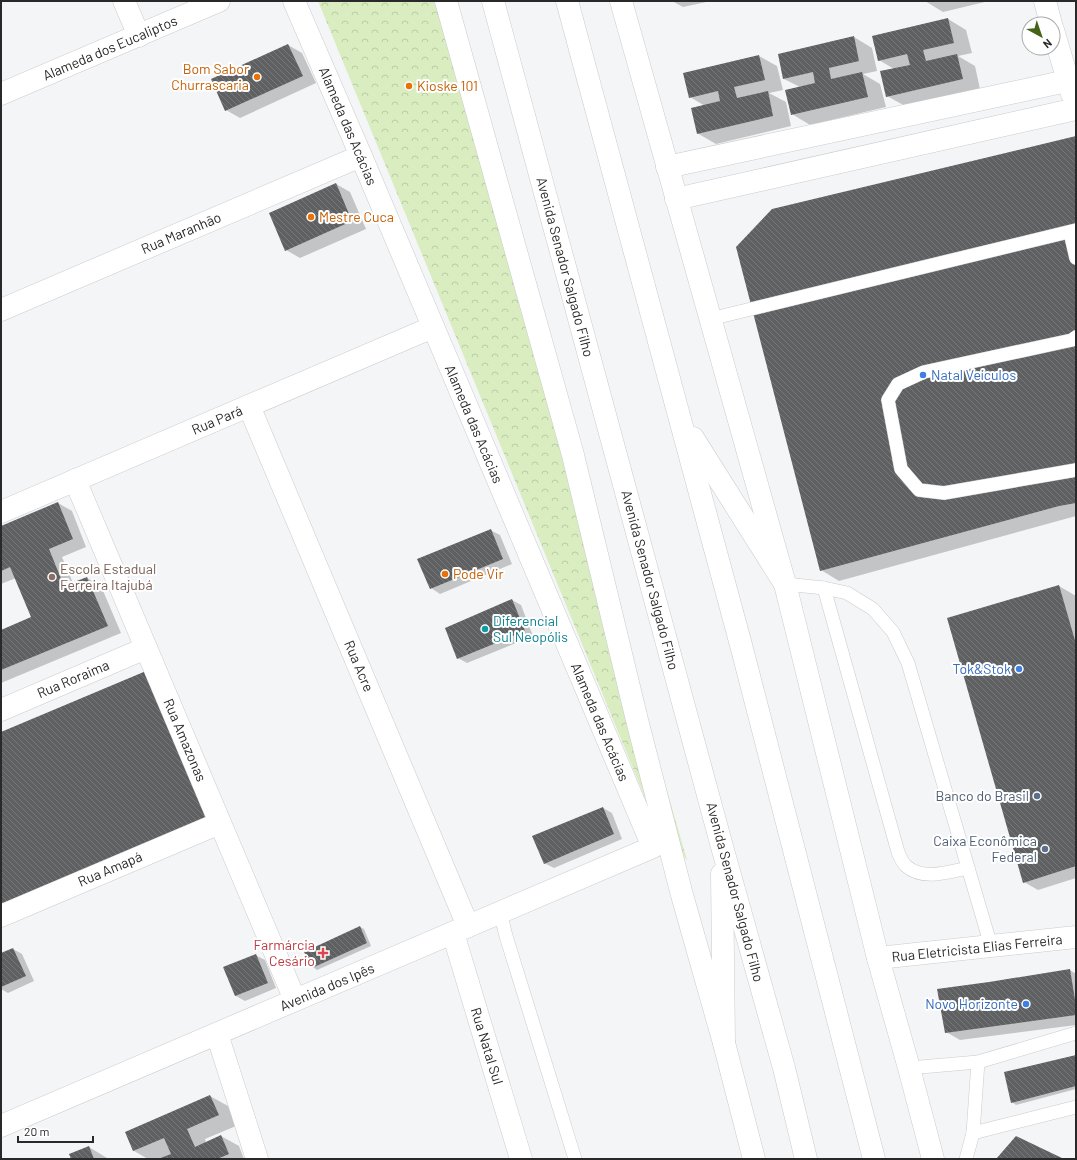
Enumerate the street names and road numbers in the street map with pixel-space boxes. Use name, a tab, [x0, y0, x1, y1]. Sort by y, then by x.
street label: Alameda dos Eucaliptos	[40, 11, 180, 84]
street label: Alameda das Acácias	[316, 64, 381, 188]
street label: Avenida Senador Salgado Filho	[533, 175, 598, 359]
street label: Rua Maranhão	[138, 208, 223, 257]
street label: Alameda das Acácias	[442, 362, 507, 486]
street label: Rua Pará	[189, 401, 245, 438]
street label: Avenida Senador Salgado Filho	[618, 488, 683, 672]
street label: Rua Acre	[341, 638, 378, 694]
street label: Rua Roraima	[34, 656, 111, 701]
street label: Alameda das Acácias	[568, 660, 633, 784]
street label: Rua Amazonas	[160, 696, 211, 784]
street label: Avenida Senador Salgado Filho	[703, 800, 768, 984]
street label: Rua Amapá	[75, 847, 144, 890]
street label: Rua Eletricista Elias Ferreira	[891, 930, 1063, 965]
street label: Avenida dos Ipês	[277, 959, 377, 1014]
street label: Rua Natal Sul	[468, 1005, 507, 1086]

